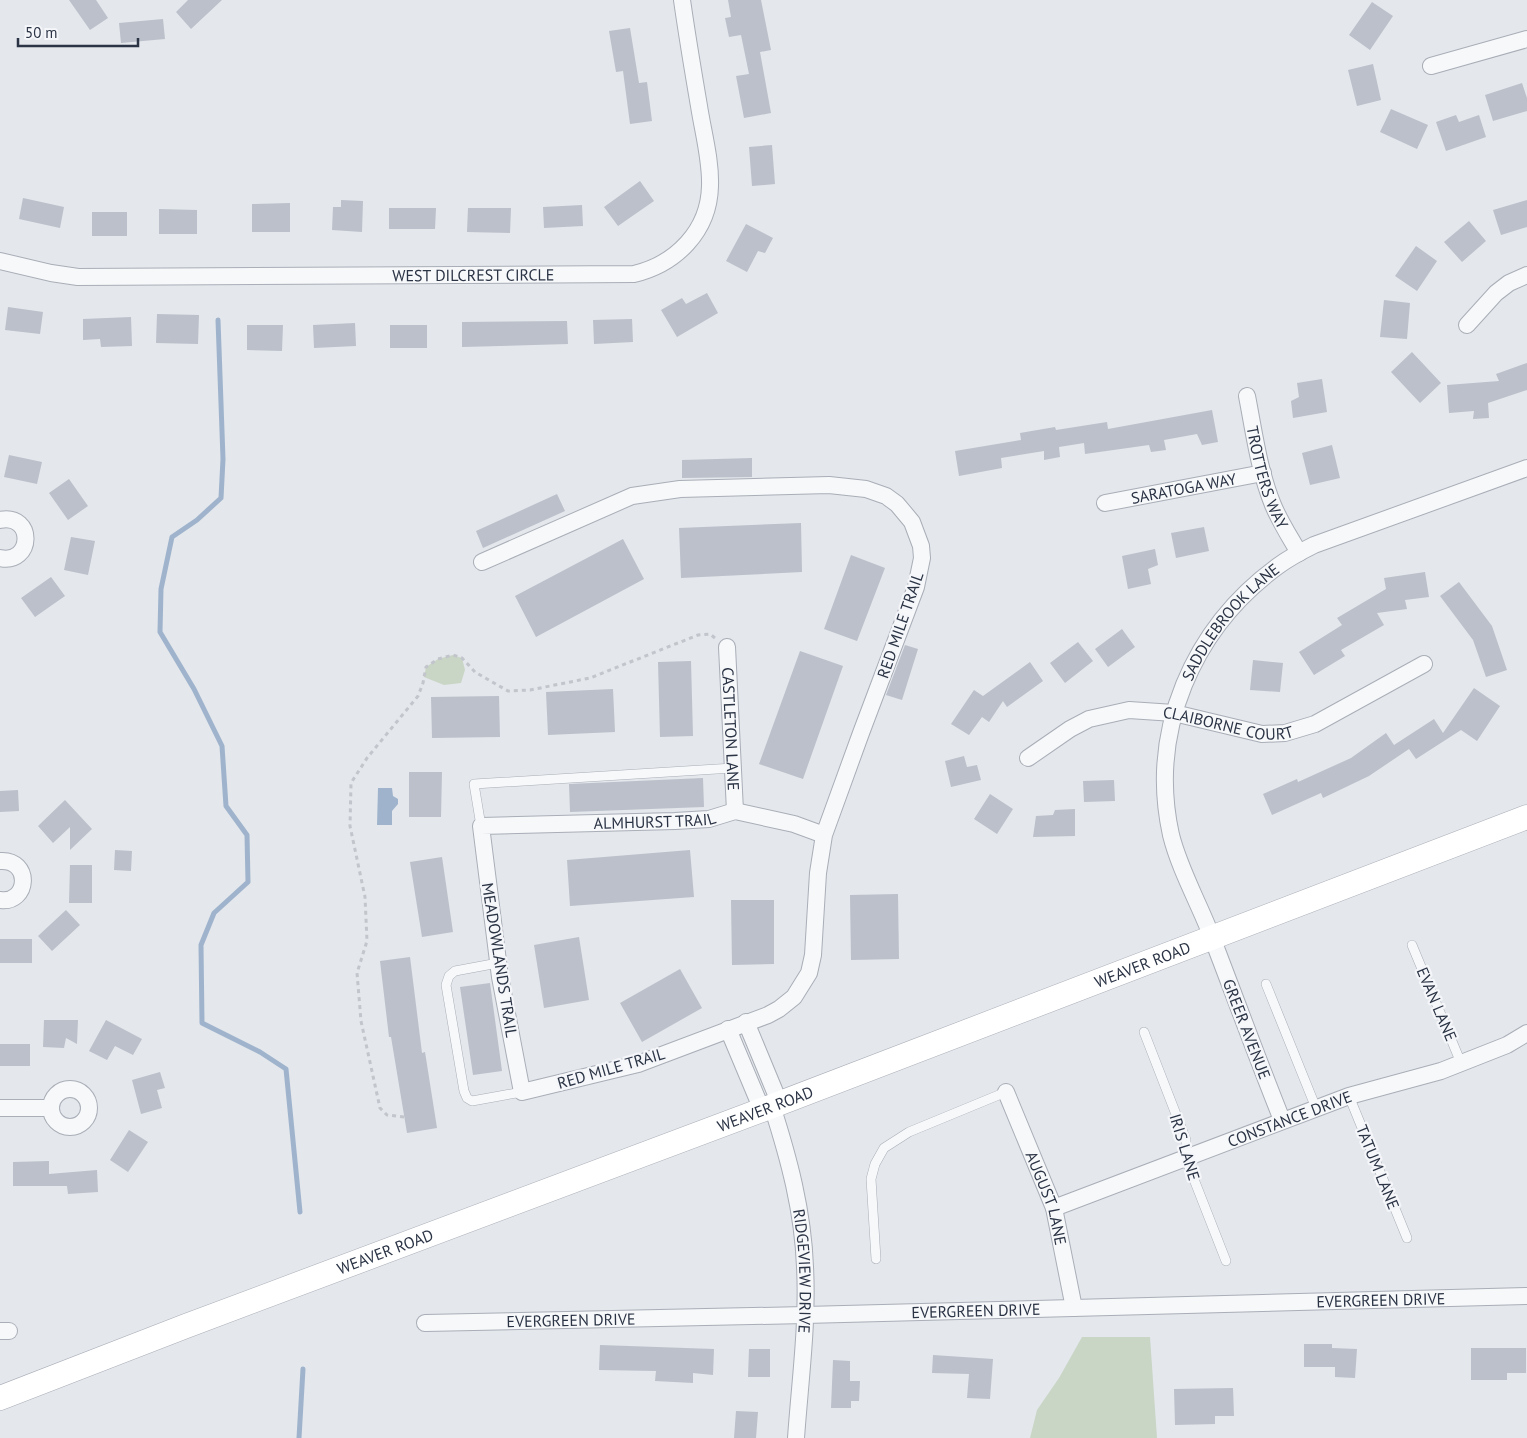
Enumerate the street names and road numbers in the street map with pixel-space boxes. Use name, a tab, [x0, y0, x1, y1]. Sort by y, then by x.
street label: WEST DILCREST CIRCLE	[392, 264, 554, 285]
street label: TROTTERS WAY	[1243, 424, 1293, 532]
street label: SARATOGA WAY	[1129, 468, 1238, 508]
street label: SADDLEBROOK LANE	[1177, 559, 1283, 684]
street label: RED MILE TRAIL	[872, 569, 928, 681]
street label: CASTLETON LANE	[718, 667, 744, 791]
street label: CLAIBORNE COURT	[1162, 702, 1296, 745]
street label: ALMHURST TRAIL	[593, 808, 718, 833]
street label: MEADOWLANDS TRAIL	[478, 881, 522, 1039]
street label: WEAVER ROAD	[1092, 937, 1193, 992]
street label: EVAN LANE	[1412, 964, 1462, 1044]
street label: GREER AVENUE	[1219, 976, 1275, 1082]
street label: RED MILE TRAIL	[555, 1043, 667, 1093]
street label: WEAVER ROAD	[714, 1081, 816, 1136]
street label: CONSTANCE DRIVE	[1225, 1086, 1355, 1151]
street label: IRIS LANE	[1165, 1111, 1205, 1183]
street label: TATUM LANE	[1352, 1122, 1404, 1212]
street label: AUGUST LANE	[1022, 1148, 1071, 1247]
street label: RIDGEVIEW DRIVE	[789, 1207, 816, 1334]
street label: WEAVER ROAD	[334, 1224, 436, 1278]
street label: EVERGREEN DRIVE	[1316, 1288, 1445, 1312]
street label: EVERGREEN DRIVE	[911, 1299, 1041, 1322]
street label: EVERGREEN DRIVE	[506, 1309, 636, 1331]

